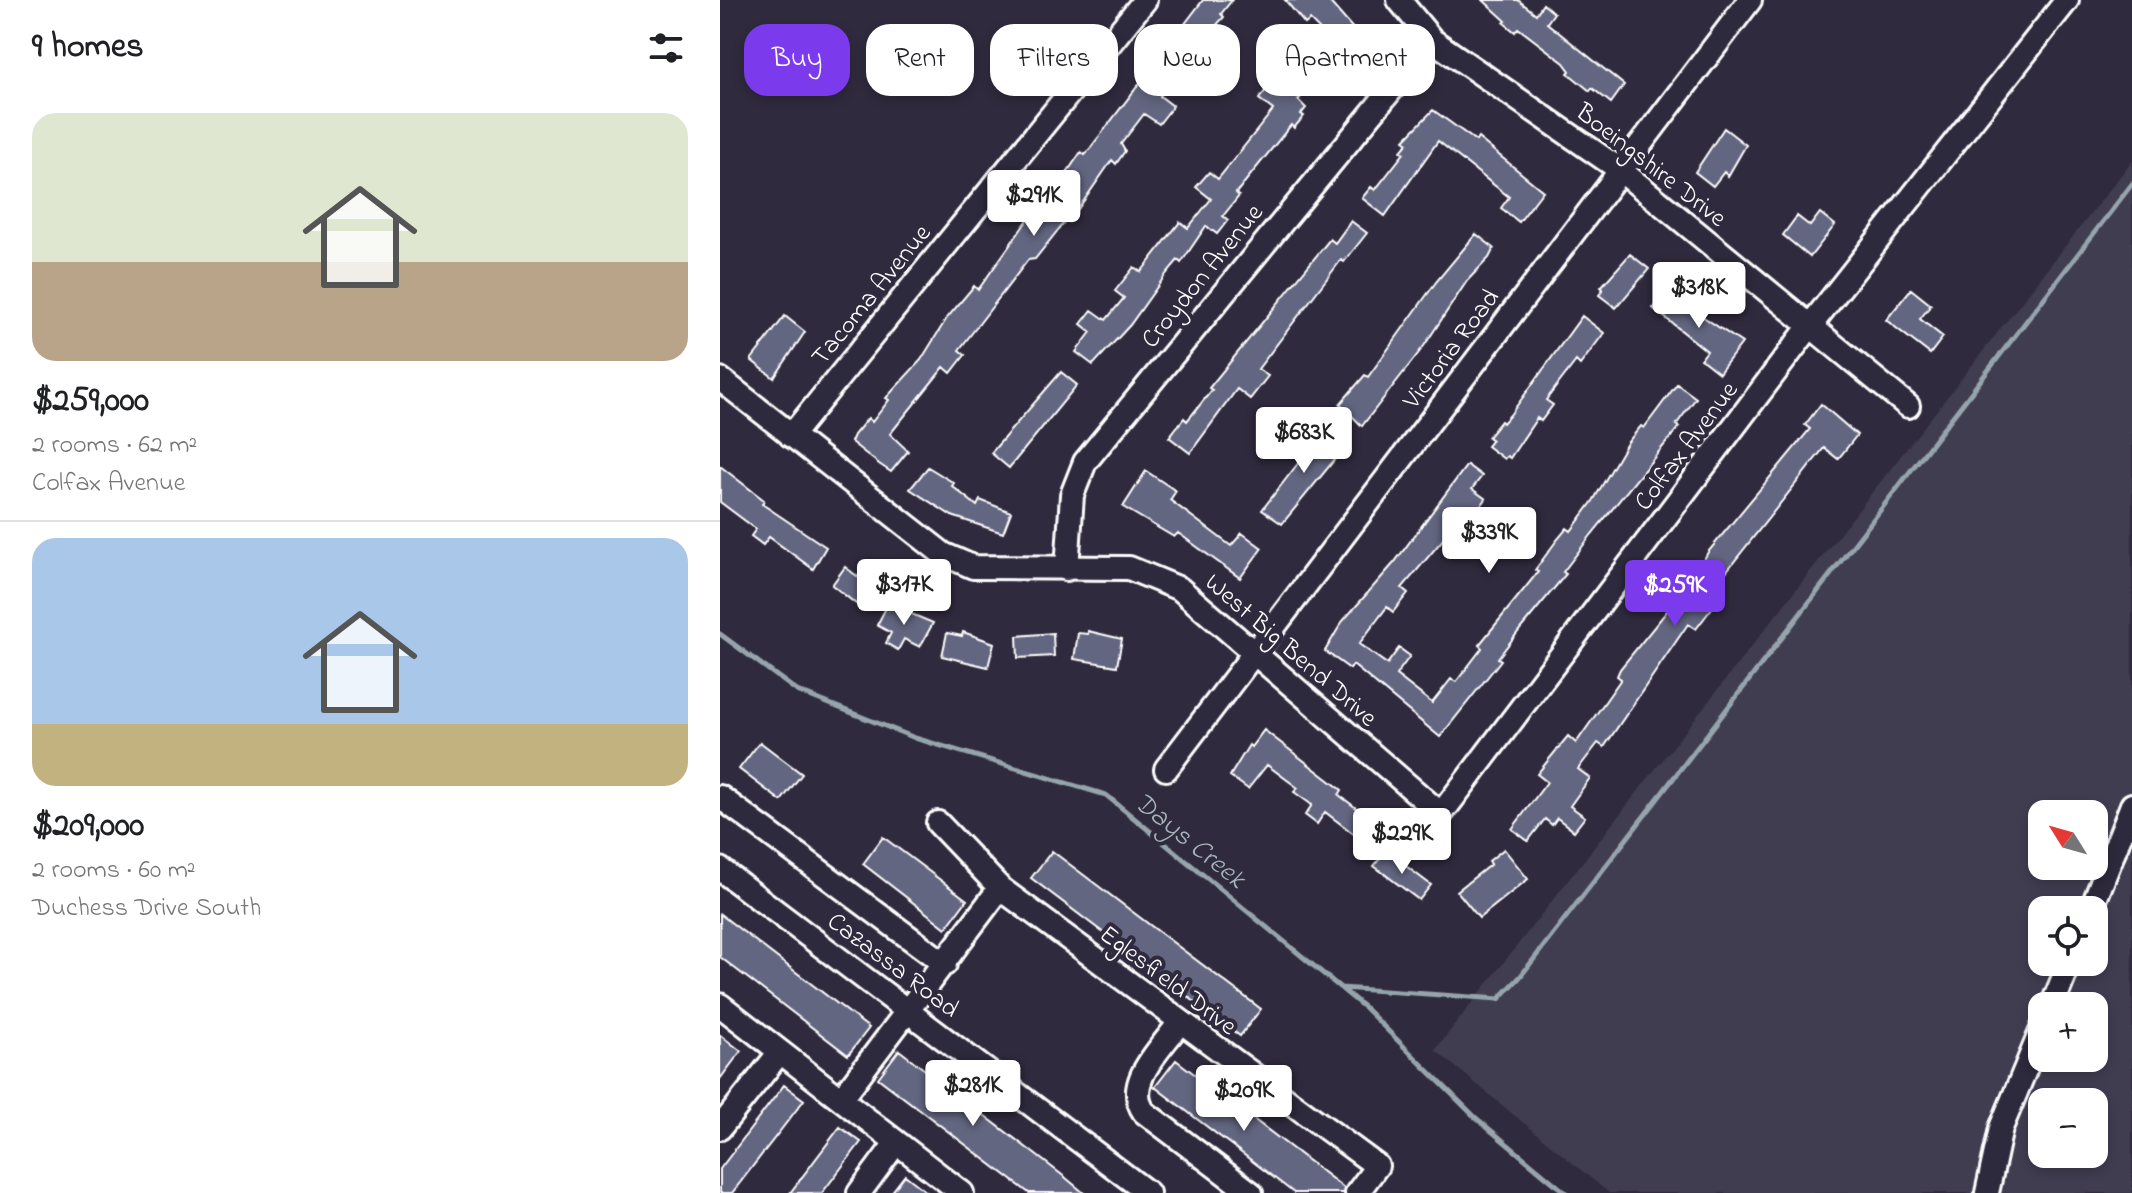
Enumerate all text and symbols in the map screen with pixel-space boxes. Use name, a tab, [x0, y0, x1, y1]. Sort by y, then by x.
text: 9 homes	[32, 23, 144, 73]
chip: Buy	[744, 24, 850, 96]
chip: Rent	[866, 24, 974, 96]
chip: Filters	[990, 24, 1118, 96]
chip: New	[1134, 24, 1240, 96]
chip: Apartment	[1256, 24, 1435, 96]
icon: filters	[644, 26, 688, 70]
street label: Boeingshire Drive	[1566, 95, 1734, 238]
icon: home	[288, 165, 432, 309]
pin: $291K	[978, 170, 1090, 238]
text: $291K	[1005, 177, 1063, 215]
street label: Croydon Avenue	[1133, 196, 1274, 357]
street label: Tacoma Avenue	[803, 217, 942, 375]
pin: $318K	[1643, 262, 1755, 330]
text: $318K	[1670, 269, 1728, 307]
street label: Victoria Road	[1394, 281, 1510, 419]
street label: Colfax Avenue	[1626, 374, 1749, 519]
text: $259,000	[32, 377, 149, 427]
pin: $683K	[1248, 407, 1360, 475]
text: $683K	[1274, 414, 1334, 452]
text: 2 rooms · 62 m²	[32, 427, 197, 465]
text: Colfax Avenue	[32, 465, 185, 503]
pin: $339K	[1433, 507, 1545, 575]
text: $339K	[1460, 514, 1518, 552]
pin: $317K	[848, 559, 960, 627]
pin: $259K	[1619, 560, 1731, 628]
street label: West Big Bend Drive	[1195, 565, 1385, 737]
text: $317K	[875, 566, 933, 604]
text: $259K	[1643, 567, 1707, 605]
icon: home	[288, 590, 432, 734]
water label: Days Creek	[1124, 784, 1255, 901]
north arrow	[2028, 800, 2108, 880]
map controls	[2028, 800, 2108, 1168]
text: $209,000	[32, 802, 144, 852]
pin: $229K	[1346, 808, 1458, 876]
text: $229K	[1371, 815, 1433, 853]
text: 2 rooms · 60 m²	[32, 852, 196, 890]
text: Duchess Drive South	[32, 890, 261, 928]
button: locate	[2028, 896, 2108, 976]
street label: Cazassa Road	[818, 904, 967, 1029]
street label: Eglesfield Drive	[1090, 917, 1244, 1046]
button: +	[2028, 992, 2108, 1072]
pin: $281K	[917, 1060, 1029, 1128]
pin: $209K	[1188, 1065, 1300, 1133]
text: $281K	[943, 1067, 1003, 1105]
text: $209K	[1214, 1072, 1274, 1110]
button: −	[2028, 1088, 2108, 1168]

